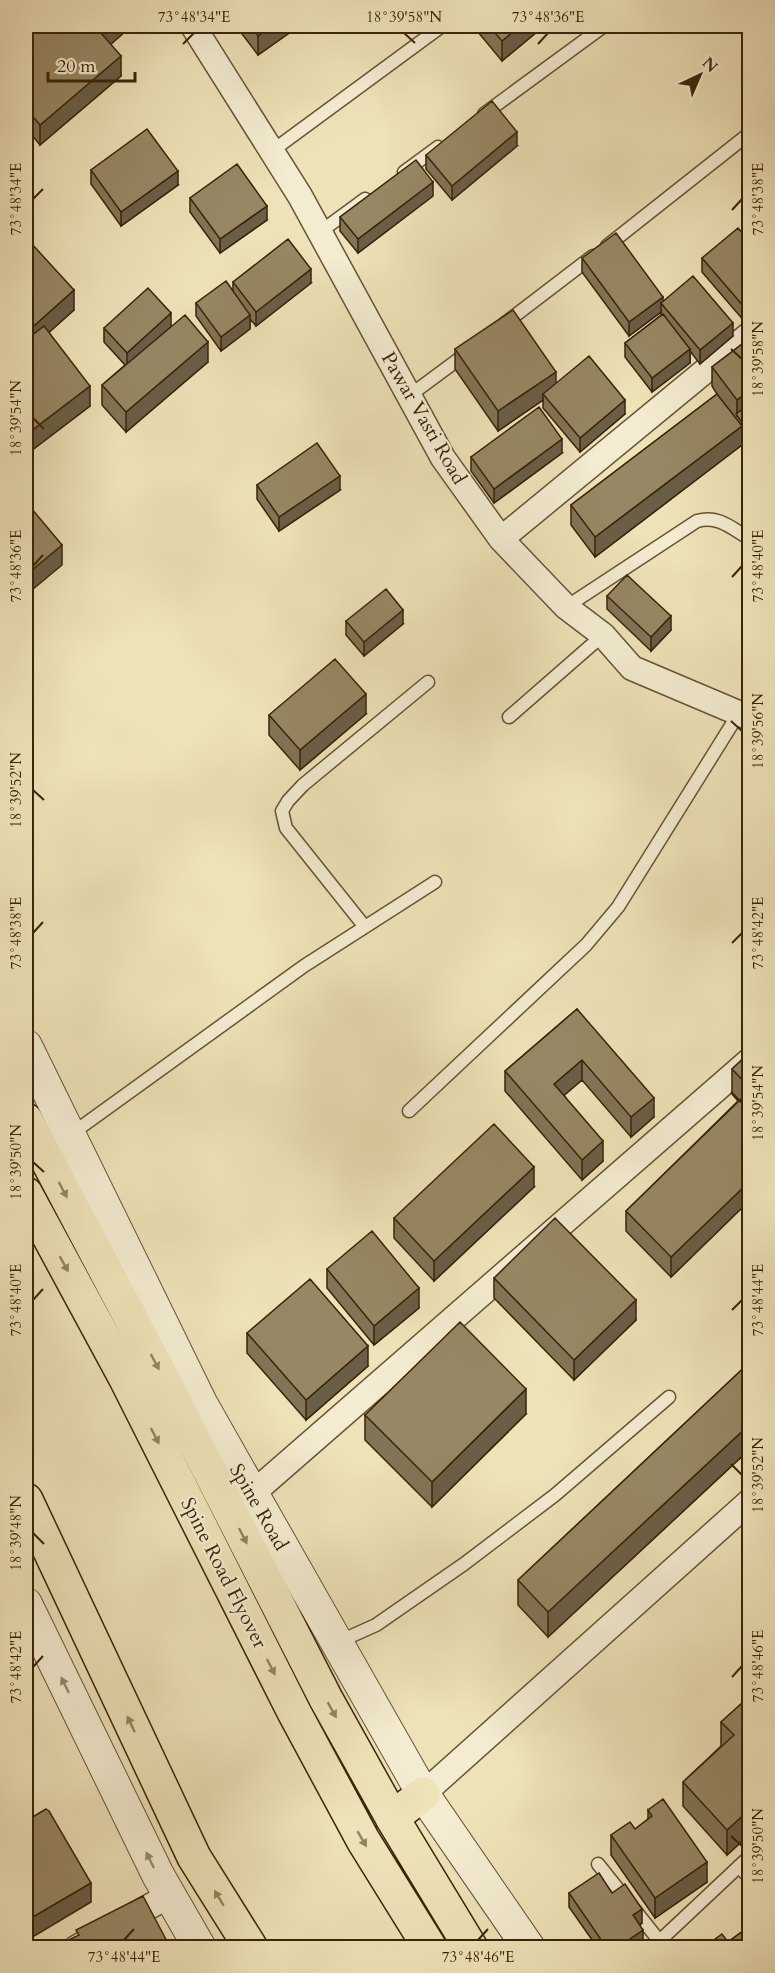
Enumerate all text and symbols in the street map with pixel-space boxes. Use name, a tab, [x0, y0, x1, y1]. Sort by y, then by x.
text: 73°48'34"E	[158, 7, 230, 27]
text: 18°39'58"N	[366, 7, 442, 27]
text: 73°48'36"E	[512, 7, 584, 27]
scale bar	[48, 45, 135, 83]
north arrow	[670, 45, 730, 105]
text: N	[697, 52, 722, 78]
text: 20 m	[57, 54, 96, 79]
text: 73°48'34"E	[6, 163, 26, 235]
text: 73°48'38"E	[748, 163, 768, 235]
text: 18°39'58"N	[748, 321, 768, 397]
street label: Pawar Vasti Road	[375, 347, 473, 490]
text: 18°39'54"N	[6, 380, 26, 456]
text: 73°48'36"E	[6, 530, 26, 602]
text: 73°48'40"E	[748, 530, 768, 602]
text: 18°39'56"N	[748, 693, 768, 769]
text: 18°39'52"N	[6, 752, 26, 828]
text: 73°48'38"E	[6, 897, 26, 969]
text: 73°48'42"E	[748, 897, 768, 969]
text: 18°39'54"N	[748, 1065, 768, 1141]
text: 18°39'50"N	[6, 1124, 26, 1200]
one-way arrow	[58, 1182, 68, 1199]
one-way arrow	[59, 1255, 69, 1272]
text: 73°48'40"E	[6, 1264, 26, 1336]
text: 73°48'44"E	[748, 1264, 768, 1336]
one-way arrow	[150, 1354, 159, 1371]
one-way arrow	[150, 1428, 160, 1445]
text: 18°39'52"N	[748, 1437, 768, 1513]
street label: Spine Road	[223, 1459, 295, 1556]
street label: Spine Road Flyover	[174, 1493, 274, 1654]
text: 18°39'48"N	[6, 1495, 26, 1571]
one-way arrow	[238, 1528, 248, 1545]
text: 73°48'46"E	[748, 1630, 768, 1702]
text: 73°48'42"E	[6, 1631, 26, 1703]
one-way arrow	[266, 1658, 275, 1675]
one-way arrow	[60, 1676, 70, 1694]
one-way arrow	[326, 1702, 337, 1718]
one-way arrow	[127, 1716, 136, 1733]
text: 18°39'50"N	[748, 1808, 768, 1884]
one-way arrow	[357, 1830, 367, 1847]
one-way arrow	[146, 1852, 155, 1869]
one-way arrow	[213, 1890, 224, 1906]
text: 73°48'44"E	[88, 1947, 160, 1967]
text: 73°48'46"E	[442, 1947, 514, 1967]

